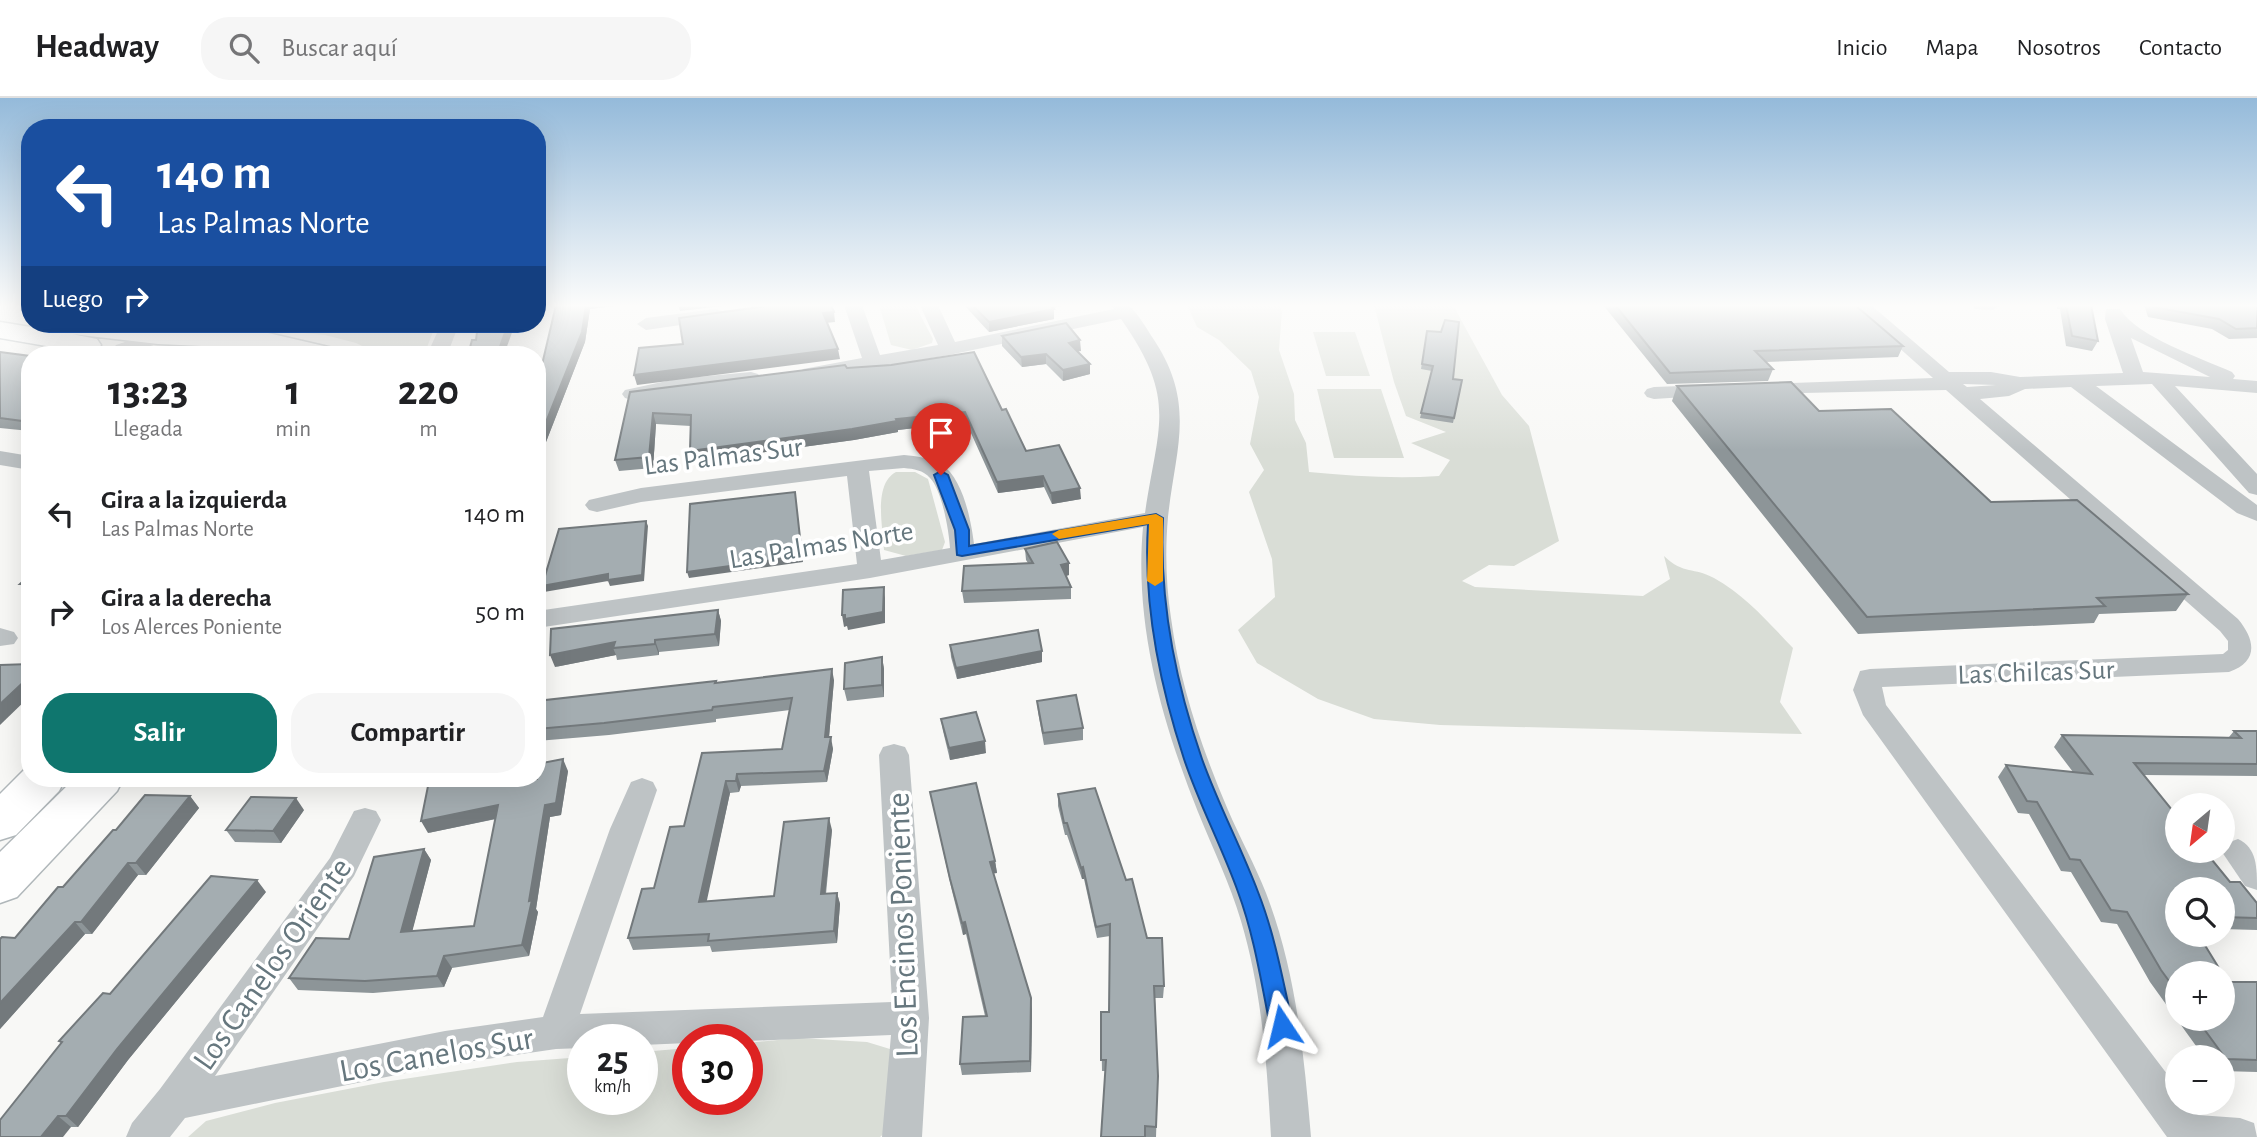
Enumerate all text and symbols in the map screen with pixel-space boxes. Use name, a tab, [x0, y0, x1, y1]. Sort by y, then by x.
search box	[201, 17, 691, 80]
icon: search	[225, 29, 263, 67]
text: Headway	[35, 31, 159, 64]
text: Buscar aquí	[281, 35, 397, 61]
text: Inicio	[1836, 36, 1887, 60]
text: Mapa	[1925, 36, 1979, 60]
text: Nosotros	[2017, 36, 2101, 60]
text: Contacto	[2139, 36, 2222, 60]
icon: left	[42, 147, 133, 238]
text: 140 m	[157, 149, 272, 198]
text: Las Palmas Norte	[157, 207, 370, 239]
icon: right	[117, 280, 155, 318]
text: Luego	[42, 286, 103, 312]
text: 13:23	[108, 370, 188, 412]
text: 1	[286, 370, 301, 412]
text: 220	[398, 370, 459, 412]
pin	[911, 403, 971, 475]
icon: arrive	[922, 414, 960, 452]
text: Llegada	[113, 418, 183, 441]
text: min	[275, 418, 311, 441]
text: m	[419, 418, 438, 441]
street label: Las Palmas Sur	[642, 433, 804, 481]
text: Gira a la izquierda	[101, 487, 287, 513]
icon: left	[42, 495, 80, 533]
text: 140 m	[465, 501, 525, 527]
text: Las Palmas Norte	[101, 518, 254, 541]
street label: Las Palmas Norte	[727, 518, 915, 574]
text: Gira a la derecha	[101, 585, 272, 611]
icon: right	[42, 593, 80, 631]
text: 50 m	[475, 599, 525, 625]
text: Los Alerces Poniente	[101, 616, 282, 639]
street label: Las Chilcas Sur	[1957, 656, 2115, 690]
button: Salir	[42, 693, 277, 773]
button: Compartir	[291, 693, 525, 773]
street label: Los Encinos Poniente	[882, 792, 925, 1058]
north arrow	[2165, 793, 2235, 863]
map controls	[2165, 793, 2235, 1115]
street label: Los Canelos Oriente	[188, 852, 358, 1077]
button: search	[2165, 877, 2235, 947]
button: +	[2165, 961, 2235, 1031]
position arrow	[1245, 989, 1319, 1063]
street label: Los Canelos Sur	[337, 1022, 536, 1089]
speed limit sign: 30	[672, 1024, 763, 1115]
text: 25	[597, 1043, 628, 1078]
button: −	[2165, 1045, 2235, 1115]
text: km/h	[594, 1078, 631, 1096]

